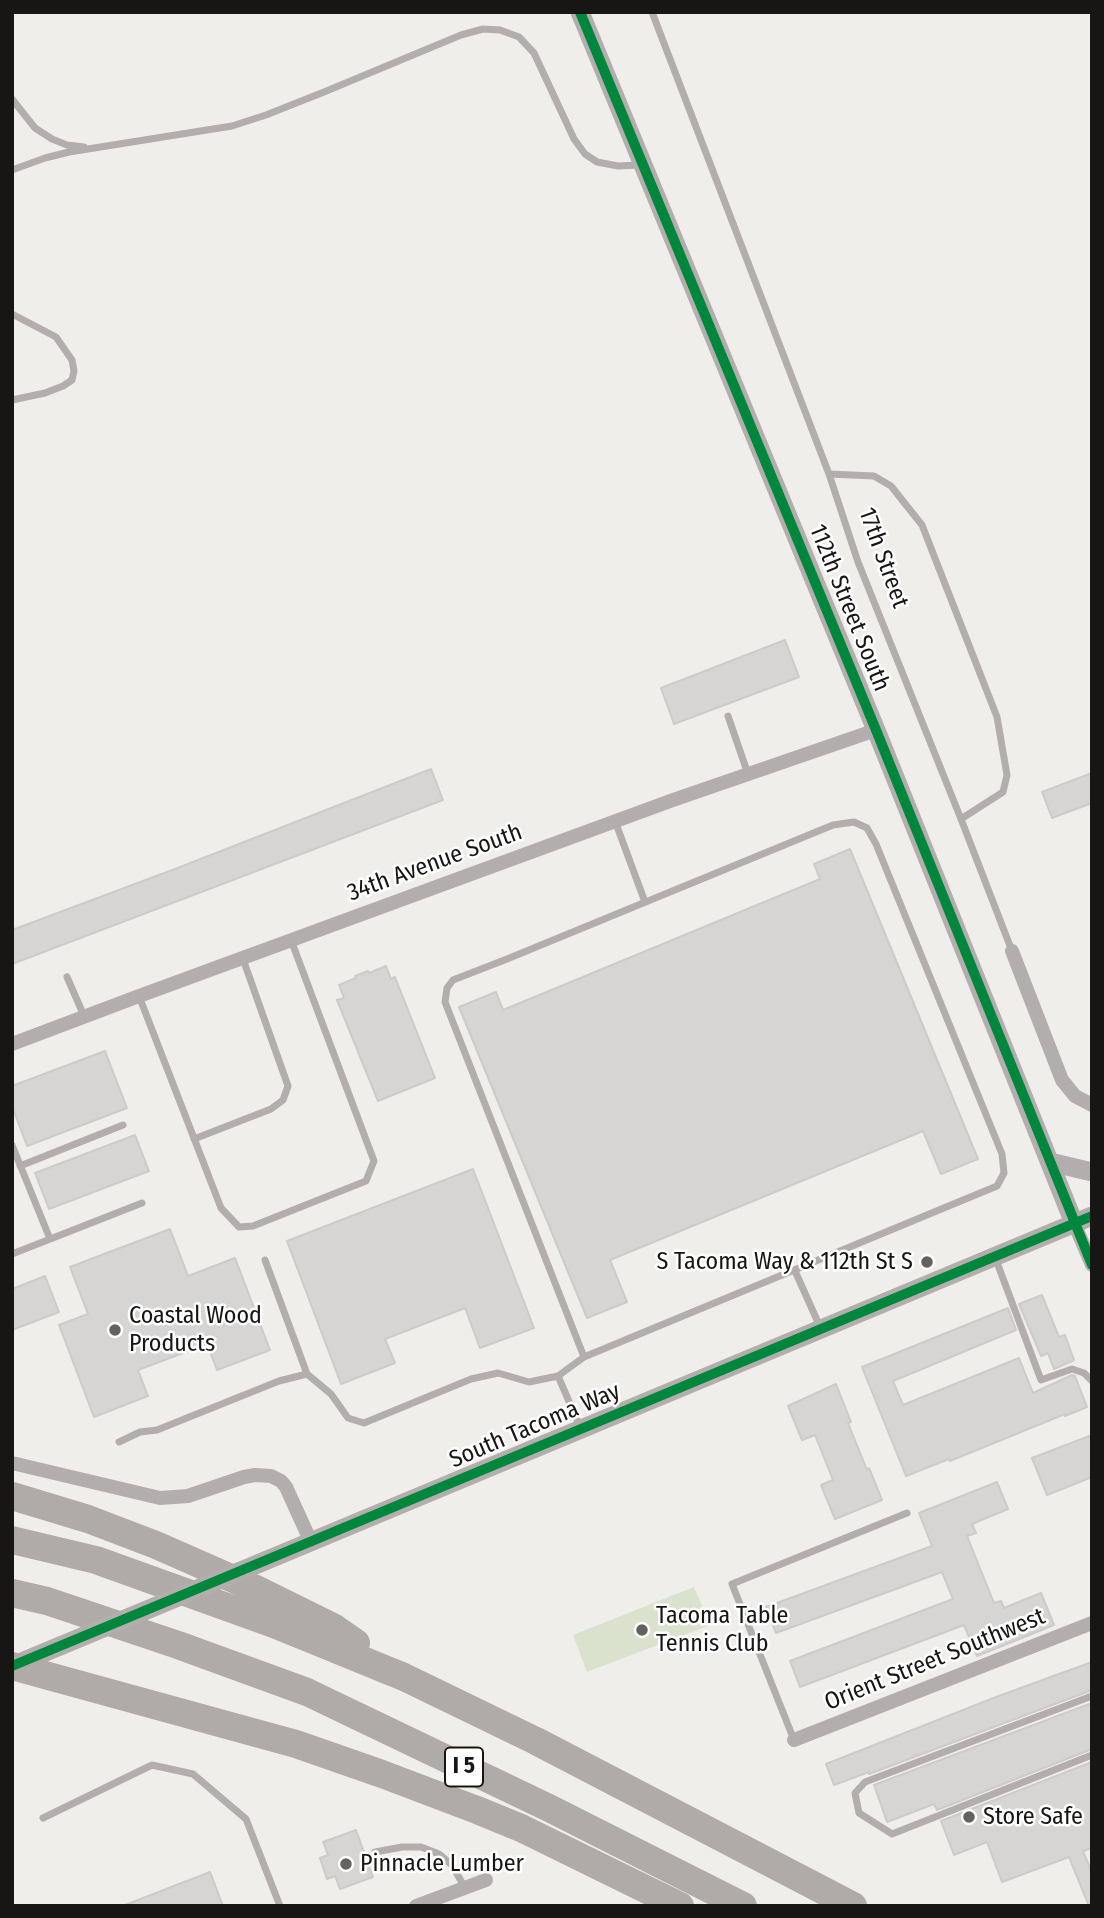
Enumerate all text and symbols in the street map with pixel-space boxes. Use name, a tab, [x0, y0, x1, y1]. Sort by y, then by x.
street label: 17th Street	[852, 504, 914, 612]
street label: 112th Street South	[802, 520, 896, 696]
street label: 34th Avenue South	[344, 818, 526, 908]
place label: S Tacoma Way & 112th St S	[656, 1248, 913, 1276]
marker: S Tacoma Way & 112th St S	[919, 1254, 935, 1270]
place label: Coastal Wood Products	[129, 1302, 262, 1358]
marker: Coastal Wood Products	[107, 1322, 123, 1338]
street label: South Tacoma Way	[445, 1377, 625, 1475]
place label: Tacoma Table Tennis Club	[656, 1602, 788, 1658]
street label: Orient Street Southwest	[820, 1603, 1050, 1717]
marker: Tacoma Table Tennis Club	[634, 1622, 650, 1638]
road number: I 5	[445, 1748, 483, 1786]
place label: Store Safe	[983, 1803, 1083, 1831]
marker: Store Safe	[961, 1809, 977, 1825]
place label: Pinnacle Lumber	[360, 1850, 524, 1878]
marker: Pinnacle Lumber	[338, 1856, 354, 1872]

